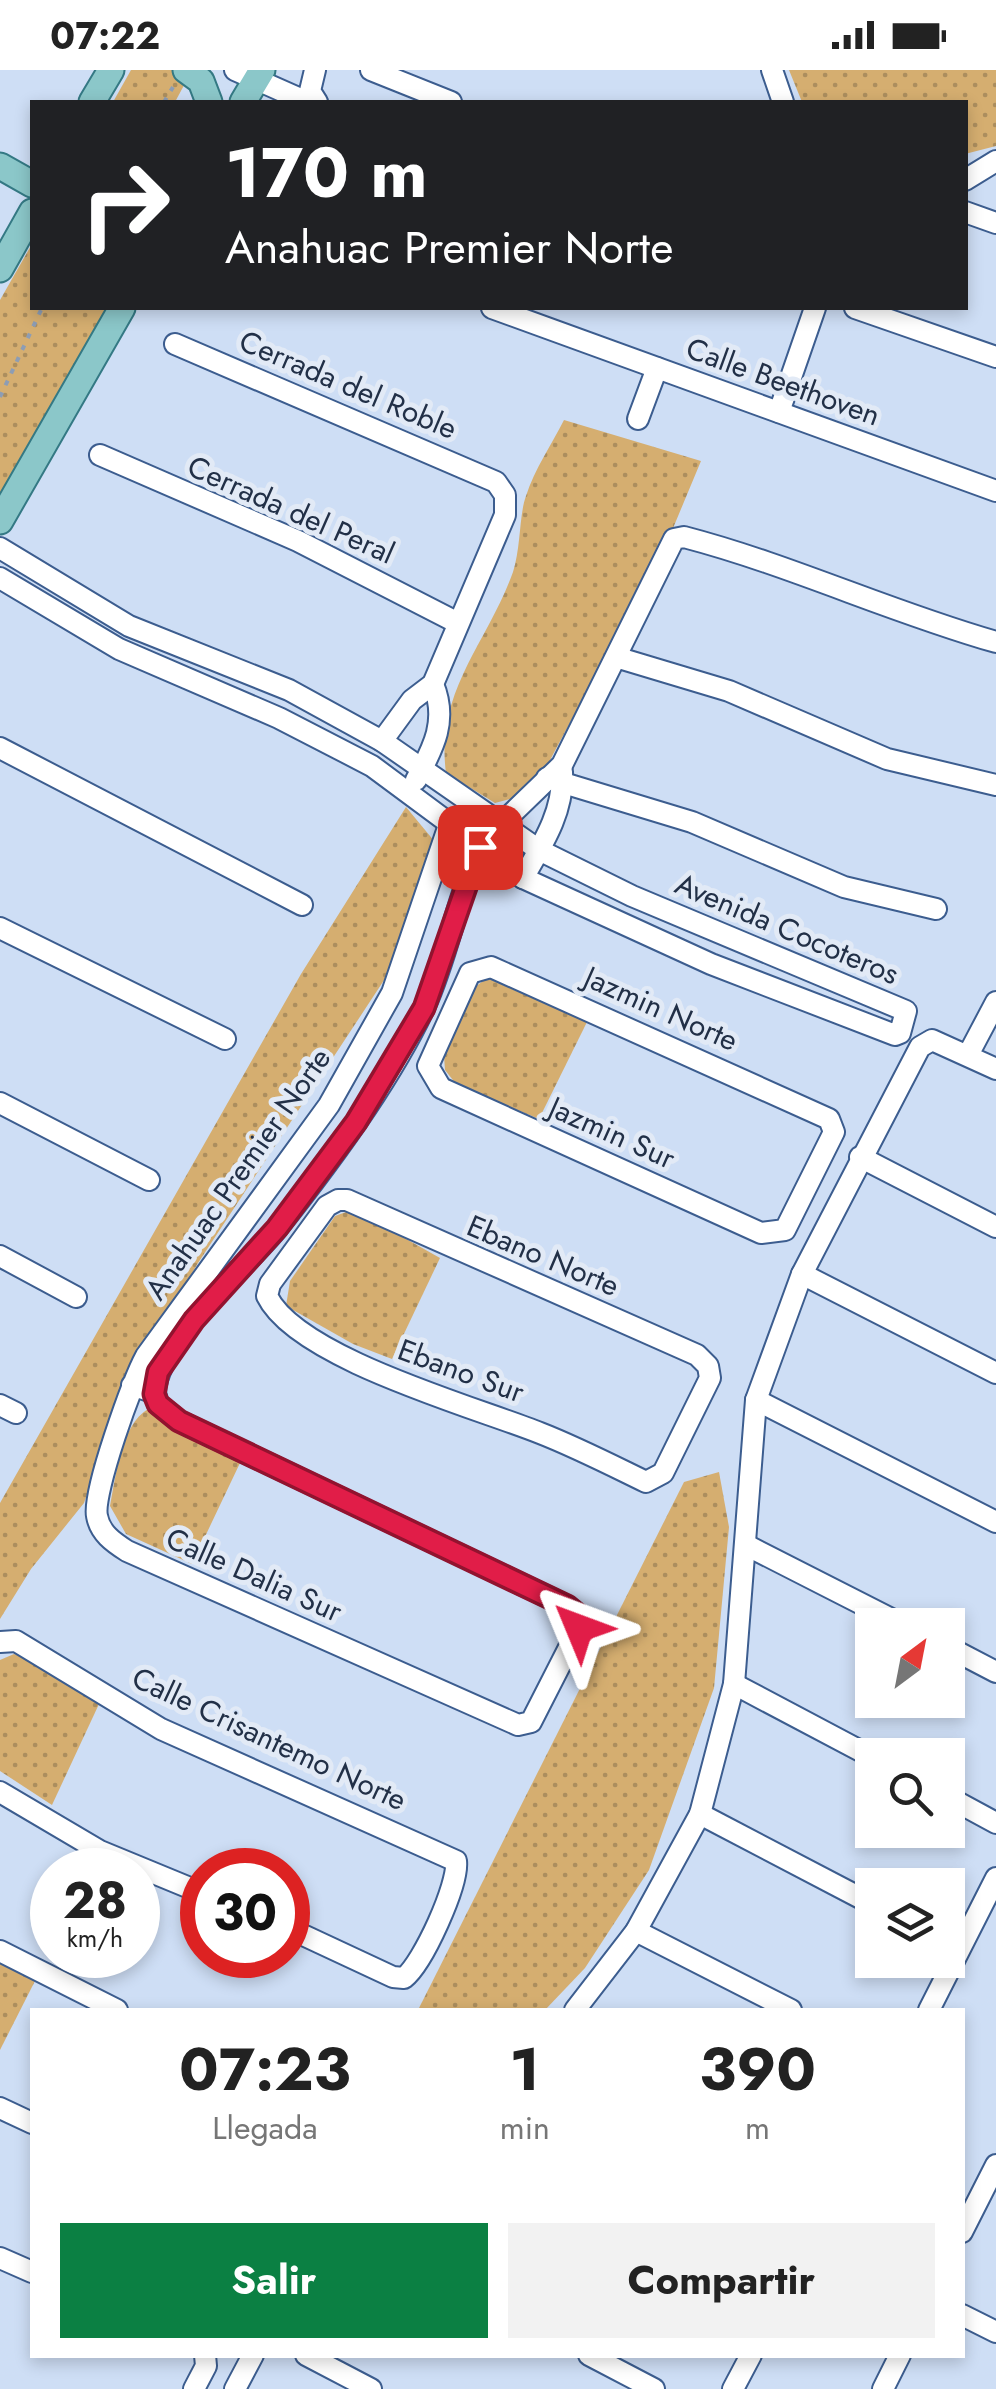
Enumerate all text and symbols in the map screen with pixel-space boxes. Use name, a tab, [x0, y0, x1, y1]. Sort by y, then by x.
text: 07:22	[50, 8, 160, 63]
text: 170 m	[225, 122, 428, 223]
icon: right	[60, 140, 190, 270]
text: Anahuac Premier Norte	[225, 215, 673, 280]
street label: Cerrada del Roble	[233, 319, 464, 450]
street label: Calle Beethoven	[680, 326, 886, 437]
street label: Cerrada del Peral	[181, 445, 402, 574]
pin	[438, 805, 523, 890]
icon: arrive	[453, 820, 508, 875]
street label: Avenida Cocoteros	[669, 862, 906, 995]
street label: Jazmin Norte	[574, 954, 745, 1062]
street label: Anahuac Premier Norte	[134, 1039, 341, 1308]
street label: Jazmin Sur	[539, 1084, 683, 1180]
street label: Ebano Norte	[460, 1204, 626, 1307]
street label: Ebano Sur	[392, 1328, 531, 1413]
street label: Calle Dalia Sur	[159, 1517, 350, 1633]
position arrow	[527, 1576, 631, 1680]
north arrow	[855, 1608, 965, 1718]
map controls	[855, 1608, 965, 1978]
street label: Calle Crisantemo Norte	[125, 1656, 413, 1821]
button: search	[855, 1738, 965, 1848]
speed limit sign: 30	[180, 1848, 310, 1978]
text: 28	[63, 1864, 127, 1937]
button: layers	[855, 1868, 965, 1978]
text: km/h	[67, 1920, 123, 1956]
text: 07:23	[179, 2026, 351, 2113]
text: 1	[510, 2026, 540, 2113]
text: 390	[699, 2026, 816, 2113]
text: Llegada	[212, 2105, 318, 2151]
text: min	[500, 2105, 550, 2151]
text: m	[745, 2105, 770, 2151]
button: Salir	[60, 2223, 488, 2338]
button: Compartir	[508, 2223, 935, 2338]

